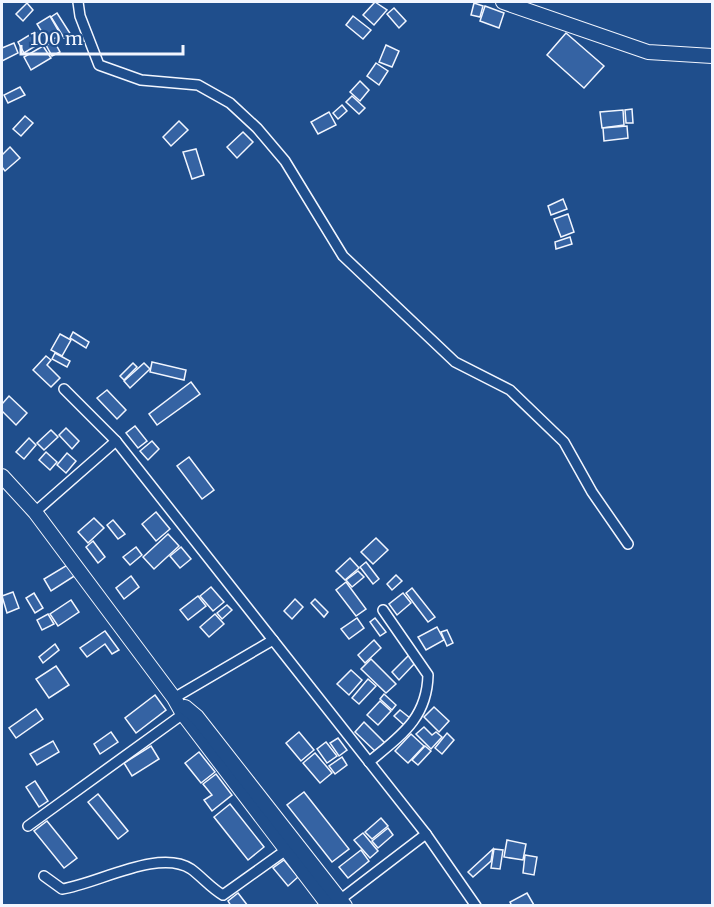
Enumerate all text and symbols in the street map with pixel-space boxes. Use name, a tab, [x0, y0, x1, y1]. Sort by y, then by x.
scale bar	[21, 18, 183, 56]
text: 100 m	[30, 27, 83, 50]

